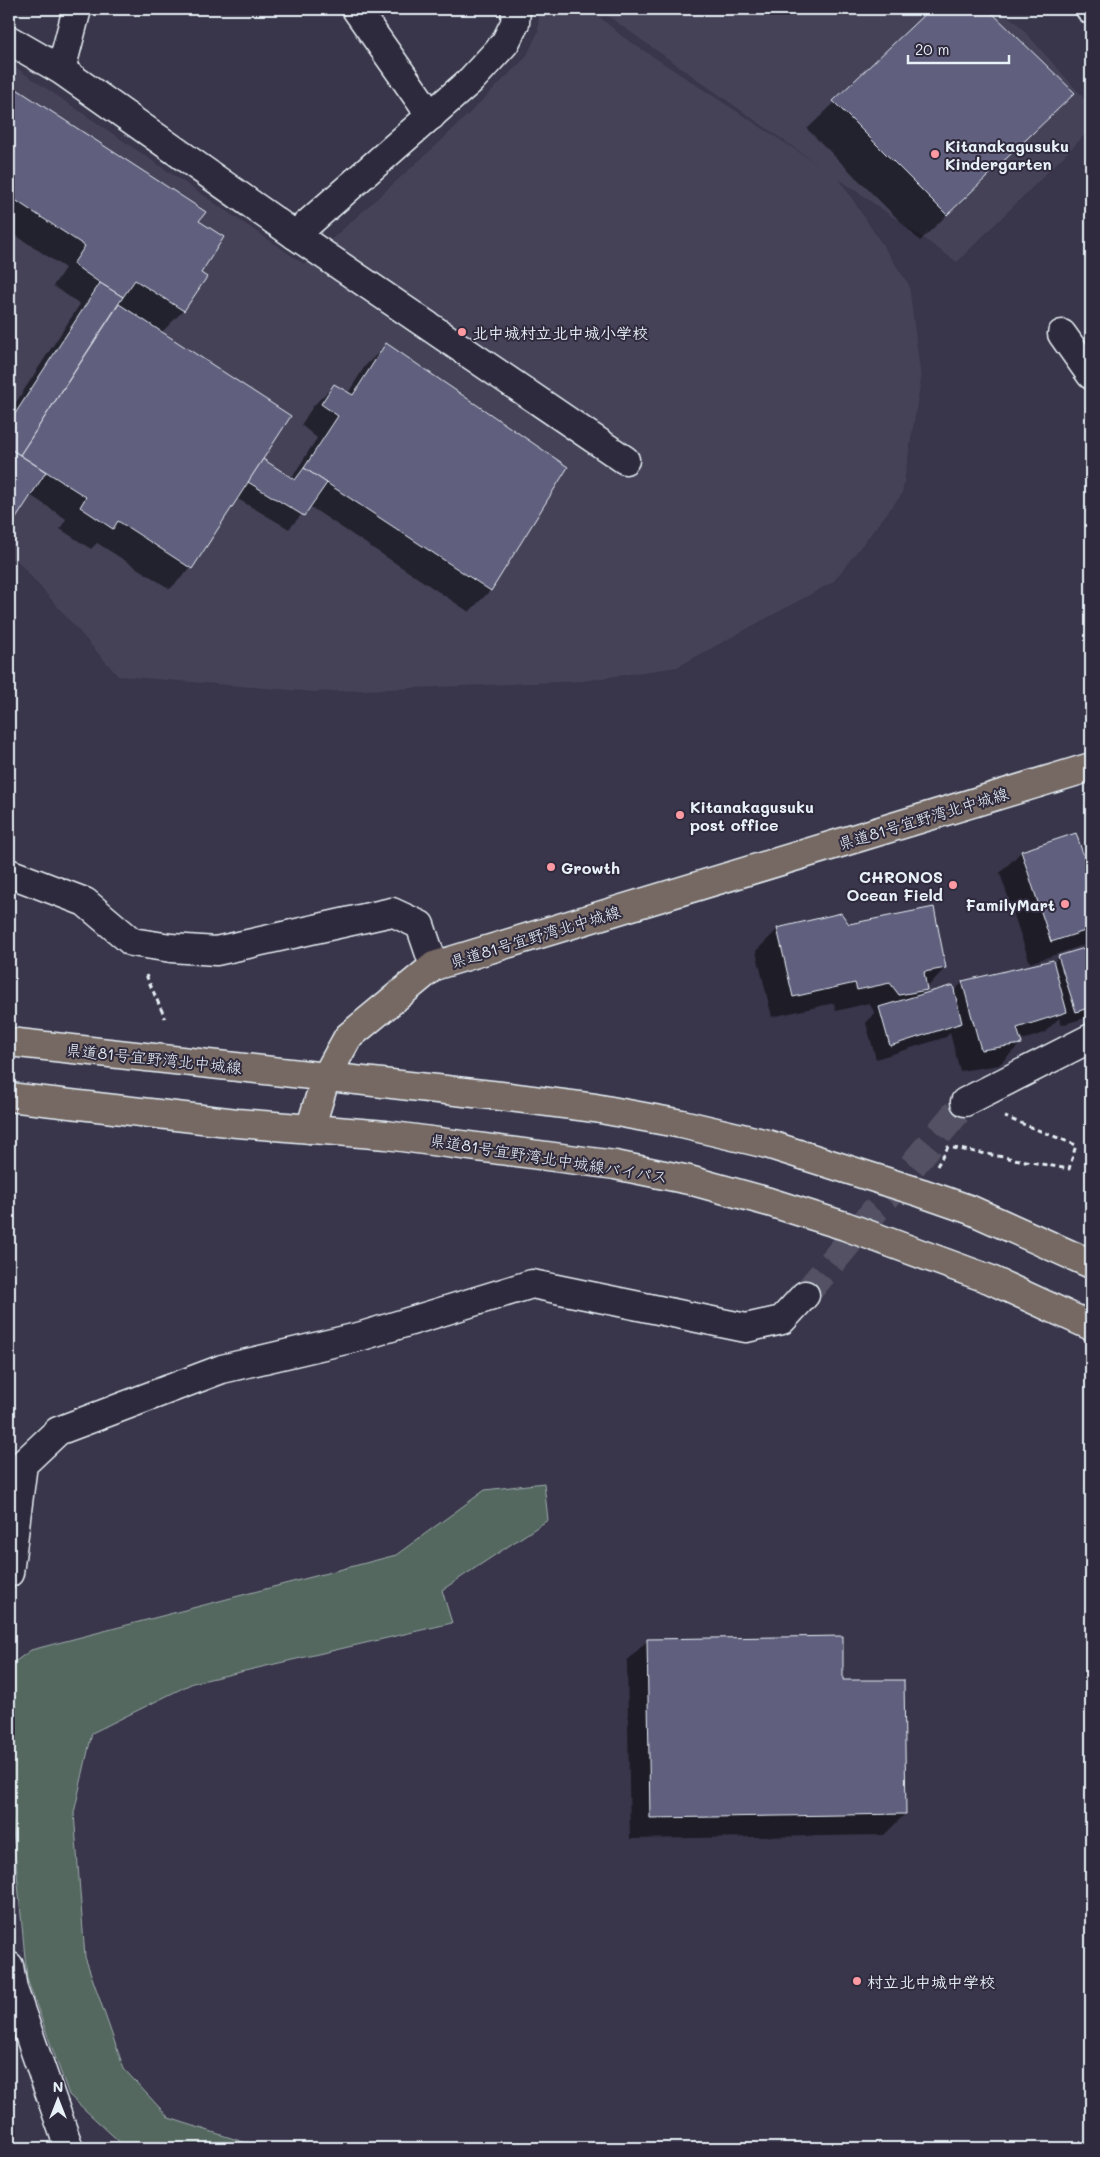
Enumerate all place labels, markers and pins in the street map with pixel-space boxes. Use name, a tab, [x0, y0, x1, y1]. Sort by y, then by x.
place label: Kitanakagusuku Kindergarten	[945, 135, 1069, 174]
marker: Kitanakagusuku Kindergarten	[929, 148, 941, 160]
place label: 北中城村立北中城小学校	[472, 322, 648, 343]
marker: 北中城村立北中城小学校	[456, 326, 468, 338]
place label: Kitanakagusuku post office	[690, 796, 814, 835]
marker: Kitanakagusuku post office	[674, 809, 686, 821]
place label: Growth	[561, 857, 620, 878]
marker: Growth	[545, 861, 557, 873]
place label: CHRONOS Ocean Field	[846, 866, 943, 905]
marker: CHRONOS Ocean Field	[947, 879, 959, 891]
place label: FamilyMart	[966, 894, 1055, 915]
marker: FamilyMart	[1059, 898, 1071, 910]
place label: 村立北中城中学校	[867, 1971, 995, 1992]
marker: 村立北中城中学校	[851, 1975, 863, 1987]

